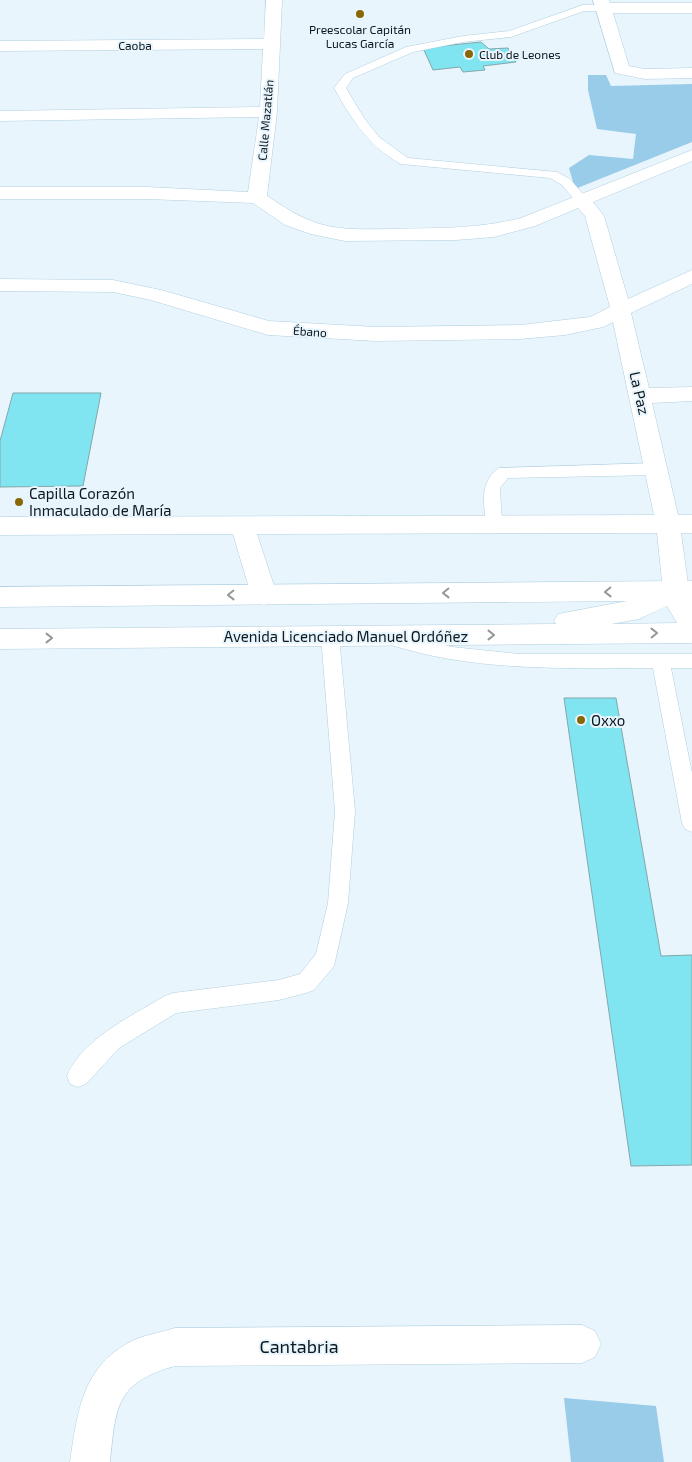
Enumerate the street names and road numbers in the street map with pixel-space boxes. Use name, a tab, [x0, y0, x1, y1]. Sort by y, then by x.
street label: Caoba	[118, 38, 152, 52]
street label: Calle Mazatlán	[254, 79, 276, 161]
street label: Ébano	[293, 323, 328, 339]
street label: La Paz	[626, 370, 654, 416]
street label: Avenida Licenciado Manuel Ordóñez	[224, 627, 468, 645]
street label: Cantabria	[259, 1335, 339, 1357]

